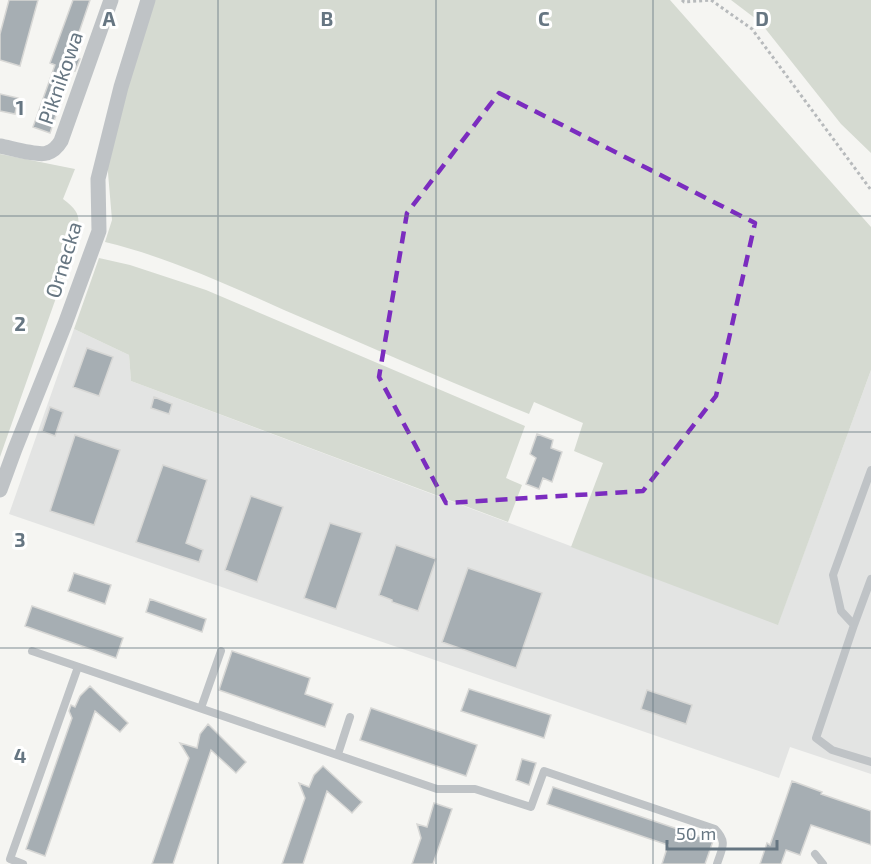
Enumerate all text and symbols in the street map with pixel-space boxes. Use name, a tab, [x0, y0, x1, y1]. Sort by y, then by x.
text: A	[102, 6, 116, 30]
text: B	[321, 6, 333, 30]
text: C	[538, 6, 550, 30]
text: D	[755, 6, 769, 30]
street label: Piknikowa	[32, 28, 87, 127]
text: 1	[16, 95, 24, 119]
street label: Ornecka	[39, 218, 86, 301]
text: 2	[14, 311, 26, 335]
text: 3	[14, 527, 26, 551]
text: 4	[14, 743, 27, 767]
scale bar	[667, 813, 776, 851]
text: 50 m	[676, 822, 716, 844]

